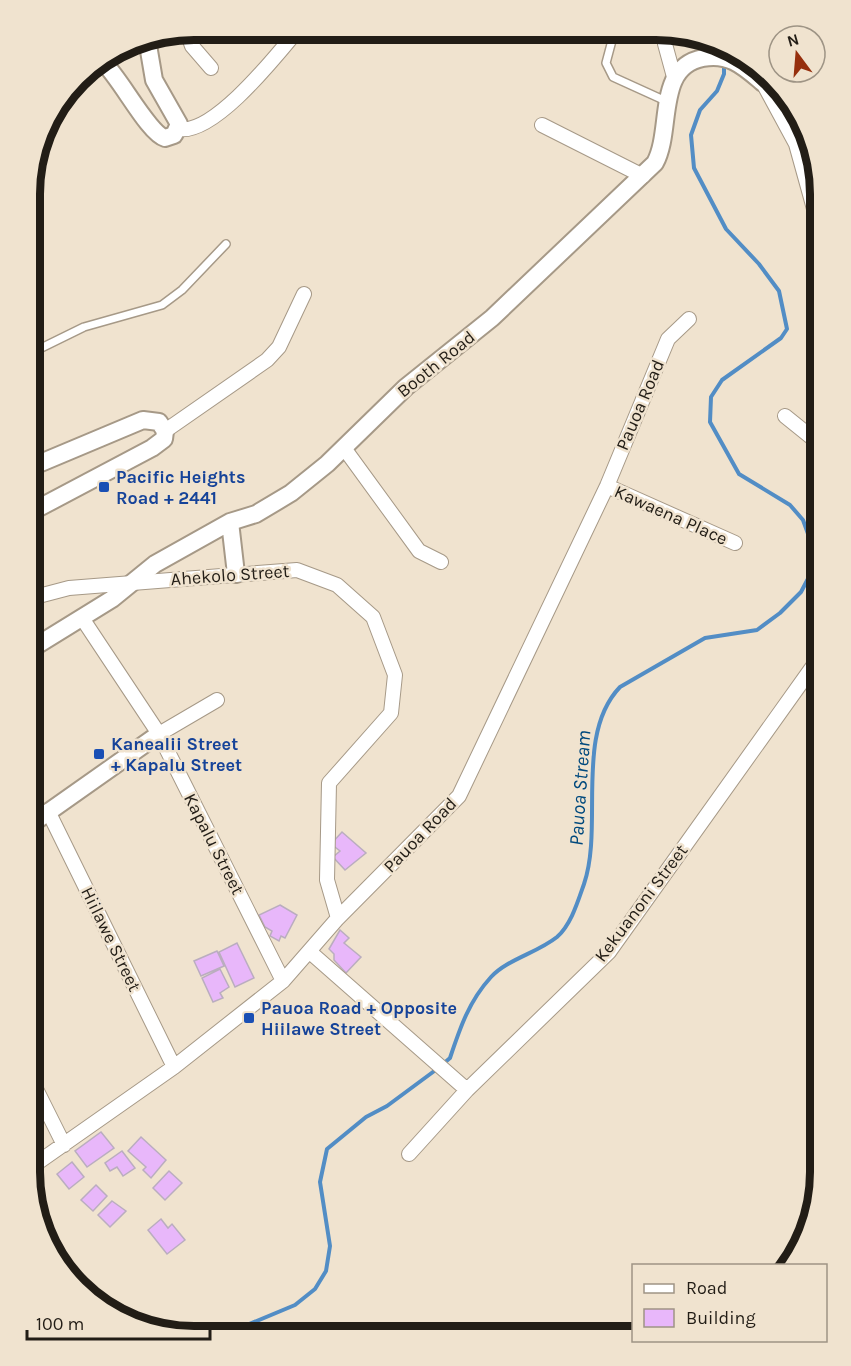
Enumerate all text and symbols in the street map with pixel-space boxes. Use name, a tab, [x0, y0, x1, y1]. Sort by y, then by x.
north arrow	[767, 24, 827, 84]
text: N	[785, 29, 801, 51]
street label: Booth Road	[392, 326, 480, 402]
street label: Pauoa Road	[611, 356, 669, 454]
place label: Pacific Heights Road + 2441	[116, 466, 245, 509]
marker: Pacific Heights Road + 2441	[97, 480, 111, 494]
street label: Kawaena Place	[611, 480, 731, 550]
street label: Ahekolo Street	[170, 560, 290, 590]
water label: Pauoa Stream	[564, 729, 596, 847]
place label: Kanealii Street + Kapalu Street	[111, 733, 242, 776]
marker: Kanealii Street + Kapalu Street	[92, 747, 106, 761]
street label: Kapalu Street	[179, 790, 249, 899]
street label: Pauoa Road	[379, 793, 461, 877]
street label: Kekuanoni Street	[590, 840, 693, 966]
street label: Hiilawe Street	[76, 883, 146, 995]
place label: Pauoa Road + Opposite Hiilawe Street	[261, 997, 457, 1040]
marker: Pauoa Road + Opposite Hiilawe Street	[242, 1011, 256, 1025]
legend	[632, 1264, 827, 1342]
text: Road	[686, 1277, 727, 1299]
scale bar	[27, 1303, 210, 1341]
text: Building	[686, 1307, 756, 1329]
text: 100 m	[36, 1313, 84, 1335]

